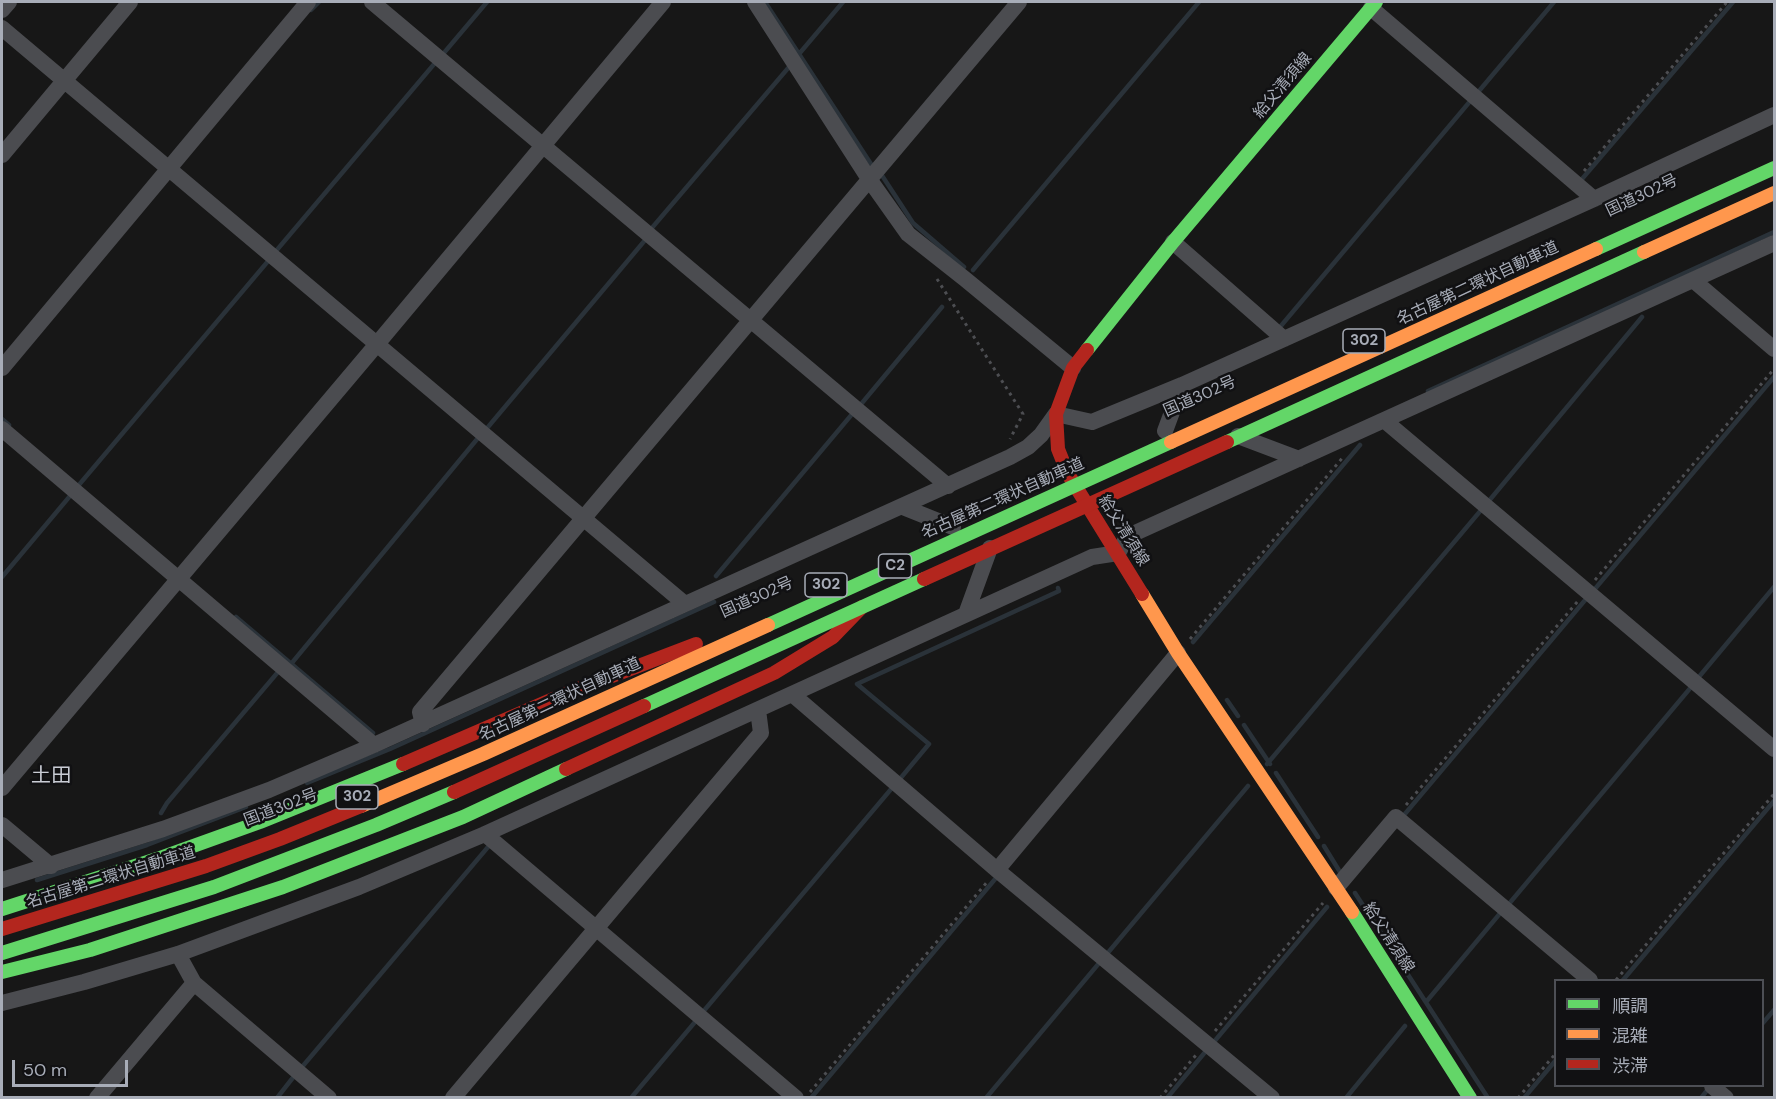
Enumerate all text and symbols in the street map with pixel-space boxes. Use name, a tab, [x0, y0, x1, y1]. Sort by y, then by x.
street label: 給父清須線	[1250, 49, 1316, 123]
street label: 国道302号	[1603, 171, 1681, 221]
street label: 名古屋第二環状自動車道	[1394, 238, 1562, 330]
road number: 302	[1343, 329, 1385, 353]
street label: 国道302号	[1161, 372, 1239, 422]
street label: 名古屋第二環状自動車道	[919, 454, 1087, 544]
street label: 給父清須線	[1094, 492, 1152, 570]
road number: C2	[878, 554, 912, 578]
street label: 国道302号	[718, 573, 796, 623]
road number: 302	[805, 573, 847, 597]
street label: 名古屋第二環状自動車道	[476, 654, 644, 746]
district label: 土田	[31, 765, 71, 789]
street label: 国道302号	[241, 785, 321, 831]
road number: 302	[336, 785, 378, 809]
street label: 名古屋第二環状自動車道	[24, 843, 198, 913]
street label: 給父清須線	[1358, 899, 1418, 977]
legend	[1554, 979, 1764, 1087]
text: 順調	[1612, 994, 1648, 1018]
text: 混雑	[1612, 1024, 1648, 1048]
scale bar	[15, 1048, 130, 1086]
text: 渋滞	[1612, 1054, 1648, 1078]
text: 50 m	[23, 1058, 67, 1082]

